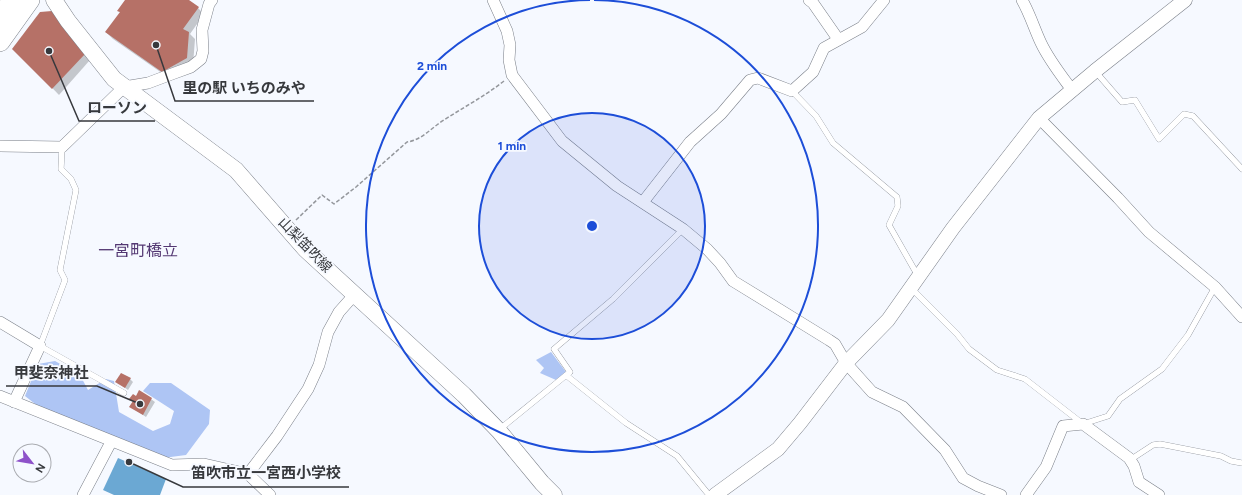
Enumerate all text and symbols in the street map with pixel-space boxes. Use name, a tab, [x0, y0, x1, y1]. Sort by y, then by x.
text: 2 min	[417, 59, 447, 73]
callout: 里の駅 いちのみや	[175, 74, 314, 101]
text: 里の駅 いちのみや	[182, 79, 306, 97]
callout: ローソン	[79, 94, 155, 121]
text: ローソン	[87, 99, 147, 117]
text: 1 min	[498, 139, 526, 153]
street label: 山梨笛吹線	[275, 214, 335, 276]
centre of rings	[585, 219, 599, 233]
district label: 一宮町橋立	[98, 241, 178, 260]
callout: 甲斐奈神社	[6, 359, 97, 386]
text: 甲斐奈神社	[13, 364, 89, 382]
north arrow	[12, 443, 52, 483]
callout: 笛吹市立一宮西小学校	[183, 460, 349, 487]
text: N	[32, 461, 48, 475]
text: 笛吹市立一宮西小学校	[191, 464, 341, 482]

